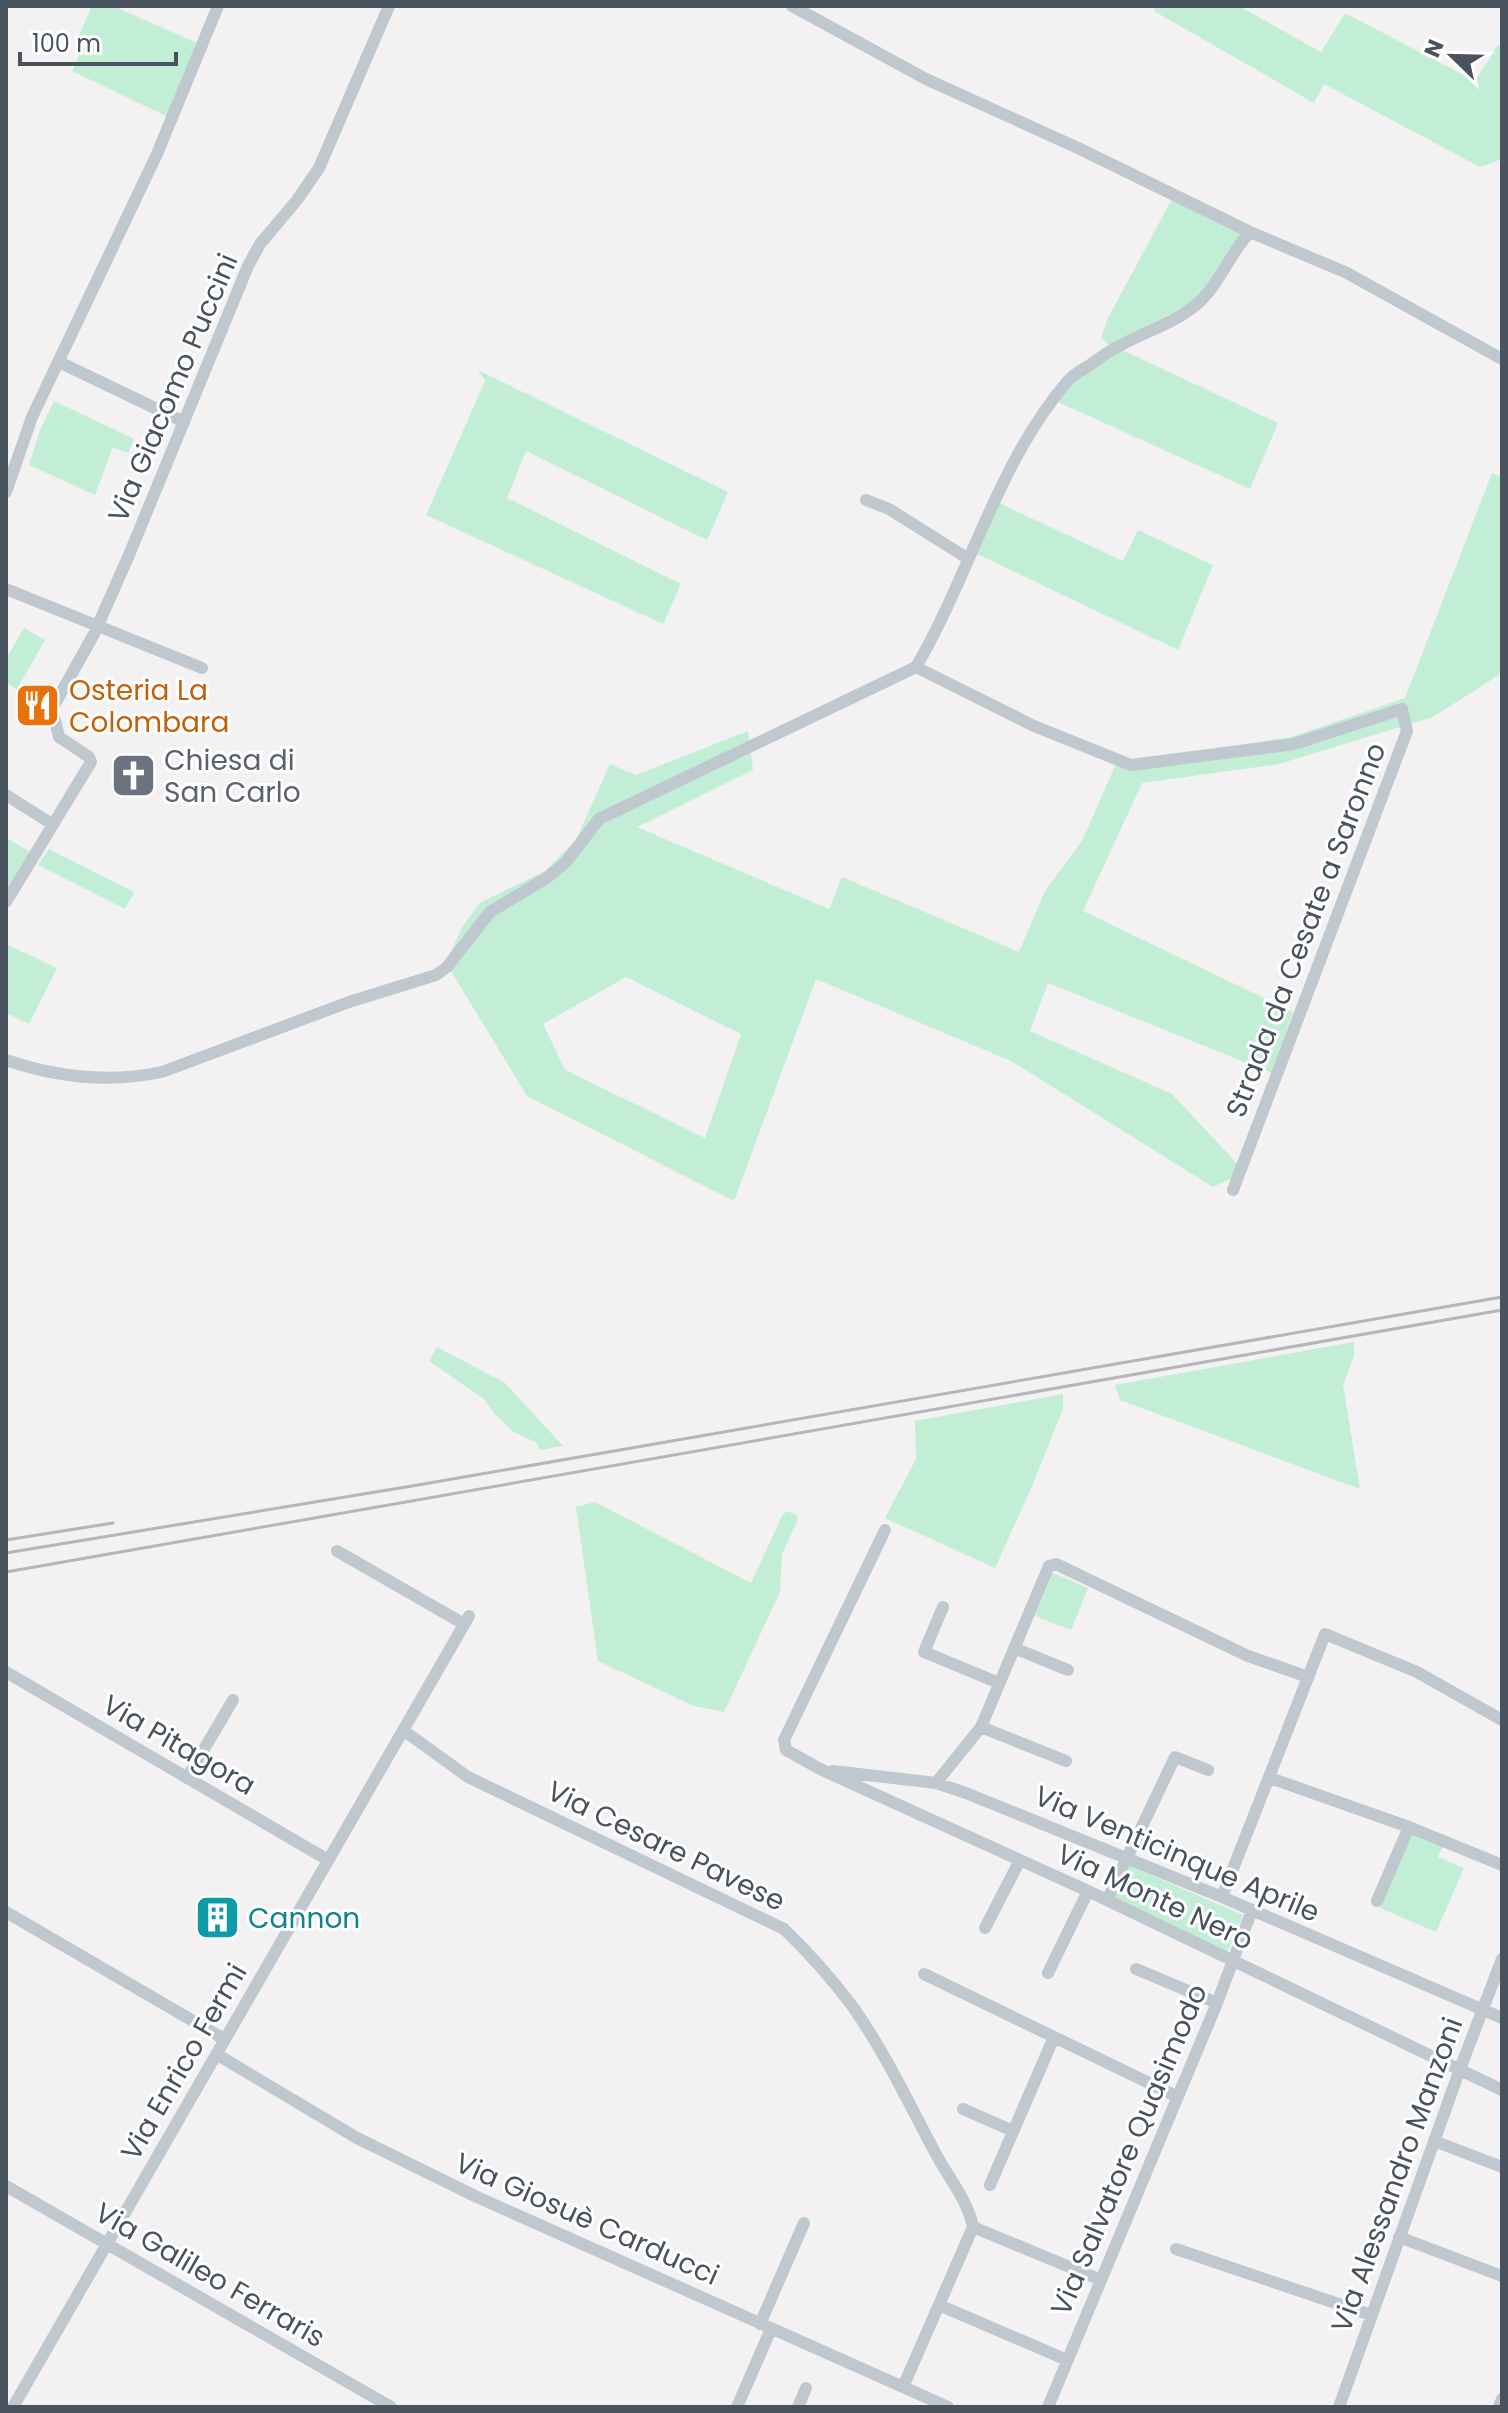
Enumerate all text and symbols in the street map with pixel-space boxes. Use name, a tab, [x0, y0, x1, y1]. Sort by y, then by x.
scale bar	[20, 16, 176, 66]
north arrow	[1412, 16, 1492, 96]
text: 100 m	[32, 27, 101, 60]
text: N	[1417, 35, 1452, 62]
street label: Via Giacomo Puccini	[99, 247, 247, 529]
place label: Osteria La Colombara	[69, 671, 229, 742]
restaurant icon: Osteria La Colombara	[14, 682, 62, 730]
street label: Strada da Cesate a Saronno	[1216, 737, 1396, 1123]
place label: Chiesa di San Carlo	[164, 741, 301, 812]
church icon: Chiesa di San Carlo	[109, 752, 157, 800]
street label: Via Pitagora	[95, 1685, 263, 1805]
street label: Via Cesare Pavese	[541, 1771, 791, 1921]
street label: Via Venticinque Aprile	[1028, 1776, 1326, 1932]
street label: Via Monte Nero	[1050, 1834, 1260, 1960]
building icon: Cannon	[193, 1894, 241, 1942]
place label: Cannon	[248, 1899, 360, 1938]
street label: Via Enrico Fermi	[112, 1956, 256, 2168]
street label: Via Salvatore Quasimodo	[1041, 1978, 1217, 2322]
street label: Via Alessandro Manzoni	[1322, 2012, 1472, 2338]
street label: Via Giosuè Carducci	[449, 2143, 725, 2295]
street label: Via Galileo Ferraris	[88, 2193, 332, 2357]

